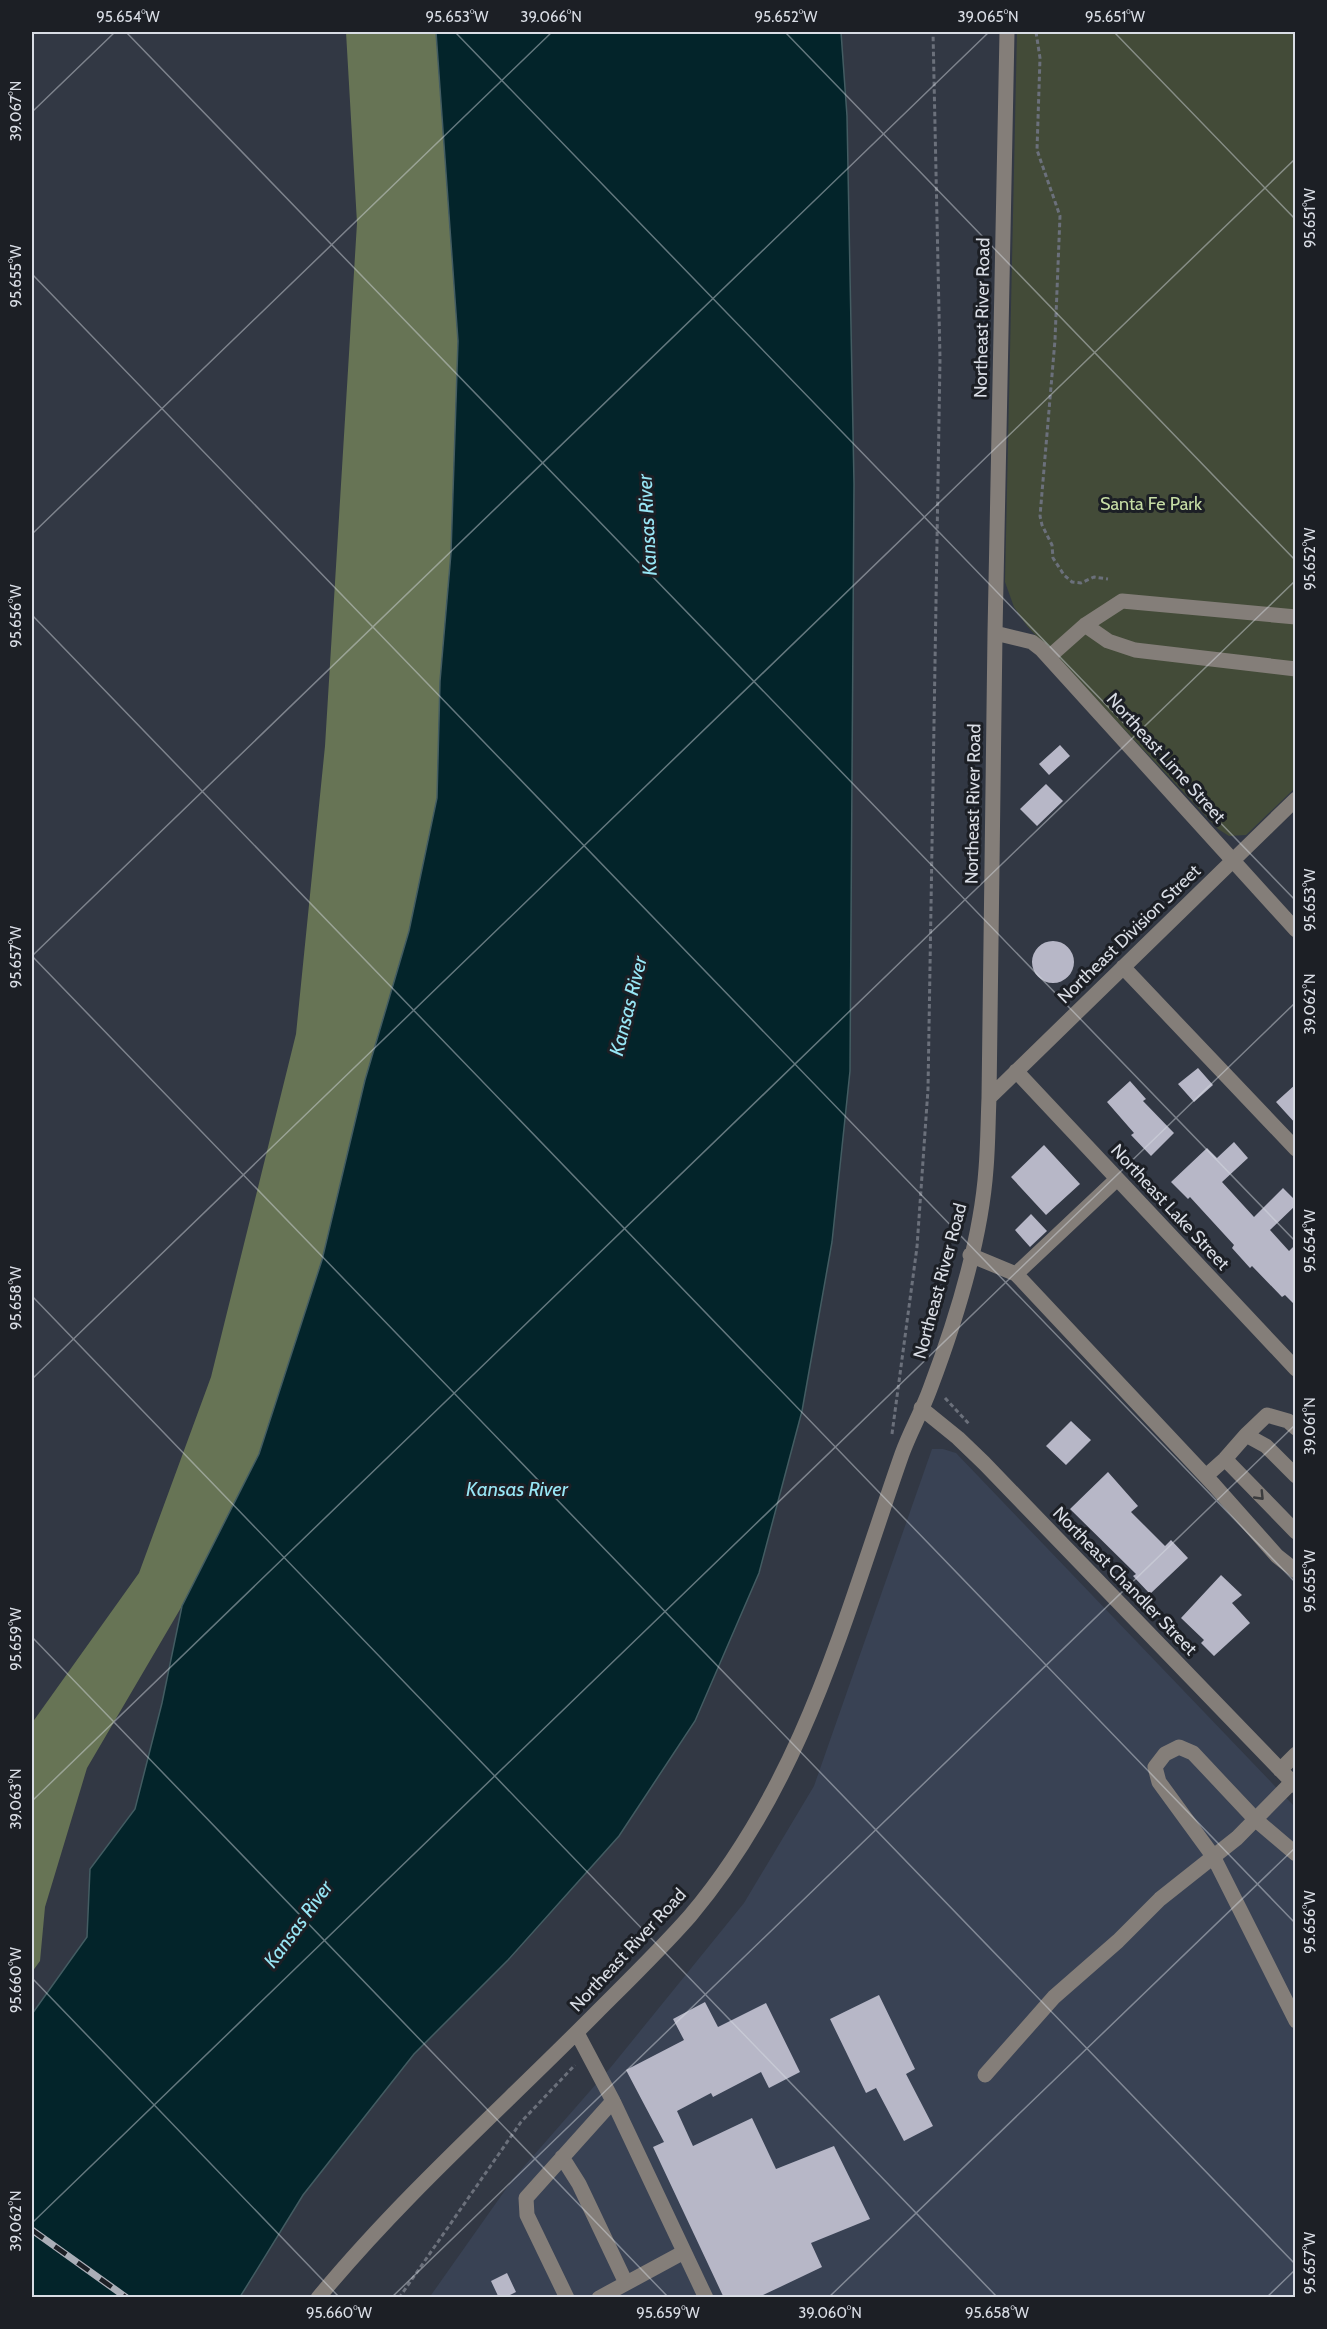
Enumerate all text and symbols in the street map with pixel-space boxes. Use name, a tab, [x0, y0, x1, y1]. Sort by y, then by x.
text: 95.654°W	[96, 8, 161, 26]
text: 95.653°W	[425, 8, 489, 26]
text: 39.066°N	[520, 8, 582, 26]
text: 95.652°W	[755, 8, 818, 26]
text: 39.065°N	[957, 8, 1019, 26]
text: 95.651°W	[1085, 8, 1146, 26]
text: 39.067°N	[7, 81, 25, 141]
text: 95.651°W	[1301, 187, 1319, 248]
street label: Northeast River Road	[970, 238, 994, 398]
text: 95.655°W	[7, 244, 25, 308]
water label: Kansas River	[632, 473, 662, 576]
park label: Santa Fe Park	[1100, 493, 1203, 515]
text: 95.652°W	[1301, 527, 1319, 590]
text: 95.656°W	[7, 584, 25, 648]
street label: Northeast Lime Street	[1102, 688, 1230, 828]
street label: Northeast River Road	[961, 724, 985, 884]
street label: Northeast Division Street	[1053, 860, 1205, 1008]
text: 95.653°W	[1301, 868, 1319, 932]
text: 95.657°W	[7, 925, 25, 988]
water label: Kansas River	[604, 953, 652, 1058]
text: 39.062°N	[1301, 974, 1319, 1034]
street label: Northeast Lake Street	[1106, 1139, 1234, 1275]
street label: Northeast River Road	[909, 1201, 971, 1361]
text: 95.654°W	[1301, 1208, 1319, 1273]
text: 95.658°W	[7, 1265, 25, 1330]
text: 39.061°N	[1301, 1397, 1319, 1455]
water label: Kansas River	[466, 1477, 569, 1501]
one-way arrow	[1253, 1489, 1264, 1500]
street label: Northeast Chandler Street	[1048, 1502, 1202, 1660]
text: 95.655°W	[1301, 1549, 1319, 1613]
text: 95.659°W	[7, 1606, 25, 1671]
text: 39.063°N	[7, 1768, 25, 1830]
water label: Kansas River	[258, 1875, 338, 1972]
street label: Northeast River Road	[565, 1884, 691, 2016]
text: 95.656°W	[1301, 1890, 1319, 1954]
text: 95.660°W	[7, 1946, 25, 2013]
text: 39.062°N	[7, 2191, 25, 2251]
text: 95.657°W	[1301, 2231, 1319, 2294]
text: 95.660°W	[306, 2304, 373, 2322]
text: 95.659°W	[636, 2304, 701, 2322]
text: 39.060°N	[798, 2304, 862, 2322]
text: 95.658°W	[965, 2304, 1030, 2322]

